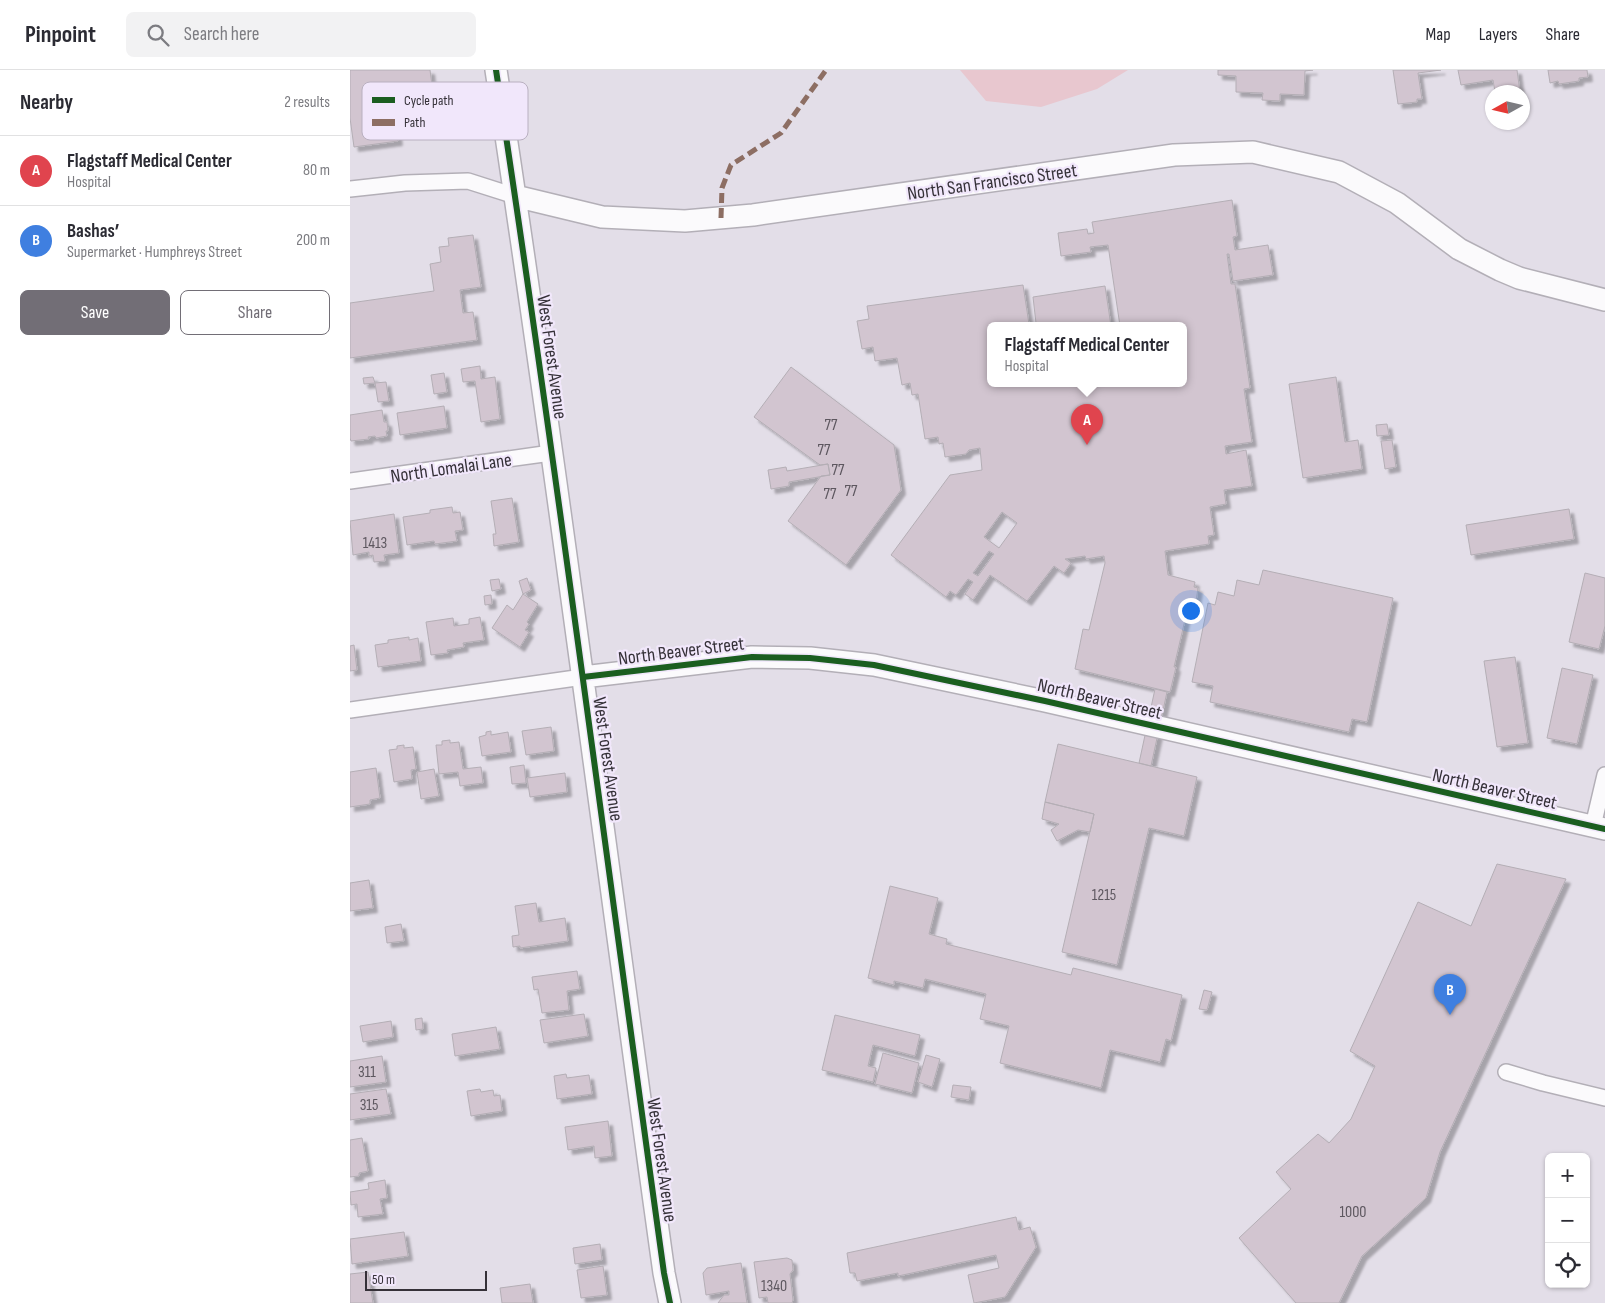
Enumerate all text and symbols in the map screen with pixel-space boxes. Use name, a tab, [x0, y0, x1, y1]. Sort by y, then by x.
search box	[126, 12, 476, 57]
text: Pinpoint	[25, 20, 96, 49]
icon: search	[144, 21, 172, 49]
text: Search here	[184, 23, 259, 46]
text: Map	[1426, 24, 1451, 45]
text: Layers	[1479, 24, 1518, 45]
text: Share	[1546, 24, 1580, 45]
legend	[362, 82, 528, 140]
north arrow	[1485, 85, 1530, 130]
text: Nearby	[20, 90, 73, 115]
text: Cycle path	[404, 92, 454, 109]
text: 2 results	[284, 93, 330, 112]
text: Path	[404, 114, 425, 131]
text: Flagstaff Medical Center	[67, 150, 232, 173]
street label: North San Francisco Street	[906, 159, 1079, 206]
text: A	[32, 161, 40, 180]
text: 80 m	[303, 161, 330, 180]
text: Hospital	[67, 173, 111, 192]
text: Bashas’	[67, 220, 119, 243]
text: B	[32, 231, 40, 250]
text: 200 m	[296, 231, 330, 250]
text: Supermarket · Humphreys Street	[67, 243, 242, 262]
button: Save	[20, 290, 170, 335]
button: Share	[180, 290, 330, 335]
street label: West Forest Avenue	[531, 294, 572, 421]
popup	[987, 322, 1187, 387]
text: Flagstaff Medical Center	[1005, 334, 1169, 357]
text: Hospital	[1005, 357, 1049, 376]
pin: A	[1071, 404, 1103, 445]
house number: 77	[825, 416, 838, 435]
house number: 77	[818, 441, 831, 460]
street label: North Lomalai Lane	[389, 449, 513, 488]
house number: 77	[832, 461, 845, 480]
house number: 77	[845, 482, 858, 501]
house number: 77	[824, 485, 837, 504]
house number: 1413	[363, 534, 387, 553]
your location	[1178, 598, 1204, 624]
street label: North Beaver Street	[617, 632, 746, 671]
street label: North Beaver Street	[1035, 674, 1164, 725]
street label: West Forest Avenue	[587, 696, 628, 823]
street label: North Beaver Street	[1430, 764, 1559, 815]
house number: 1215	[1092, 886, 1116, 905]
pin: B	[1434, 974, 1466, 1015]
house number: 311	[358, 1063, 376, 1082]
house number: 315	[360, 1096, 378, 1115]
street label: West Forest Avenue	[641, 1097, 682, 1224]
map controls	[1545, 1153, 1590, 1288]
button: +	[1545, 1153, 1590, 1198]
button: −	[1545, 1198, 1590, 1243]
house number: 1000	[1339, 1203, 1367, 1222]
button: locate	[1545, 1243, 1590, 1288]
scale bar	[365, 1268, 488, 1291]
text: 50 m	[372, 1271, 395, 1288]
house number: 1340	[761, 1277, 787, 1296]

